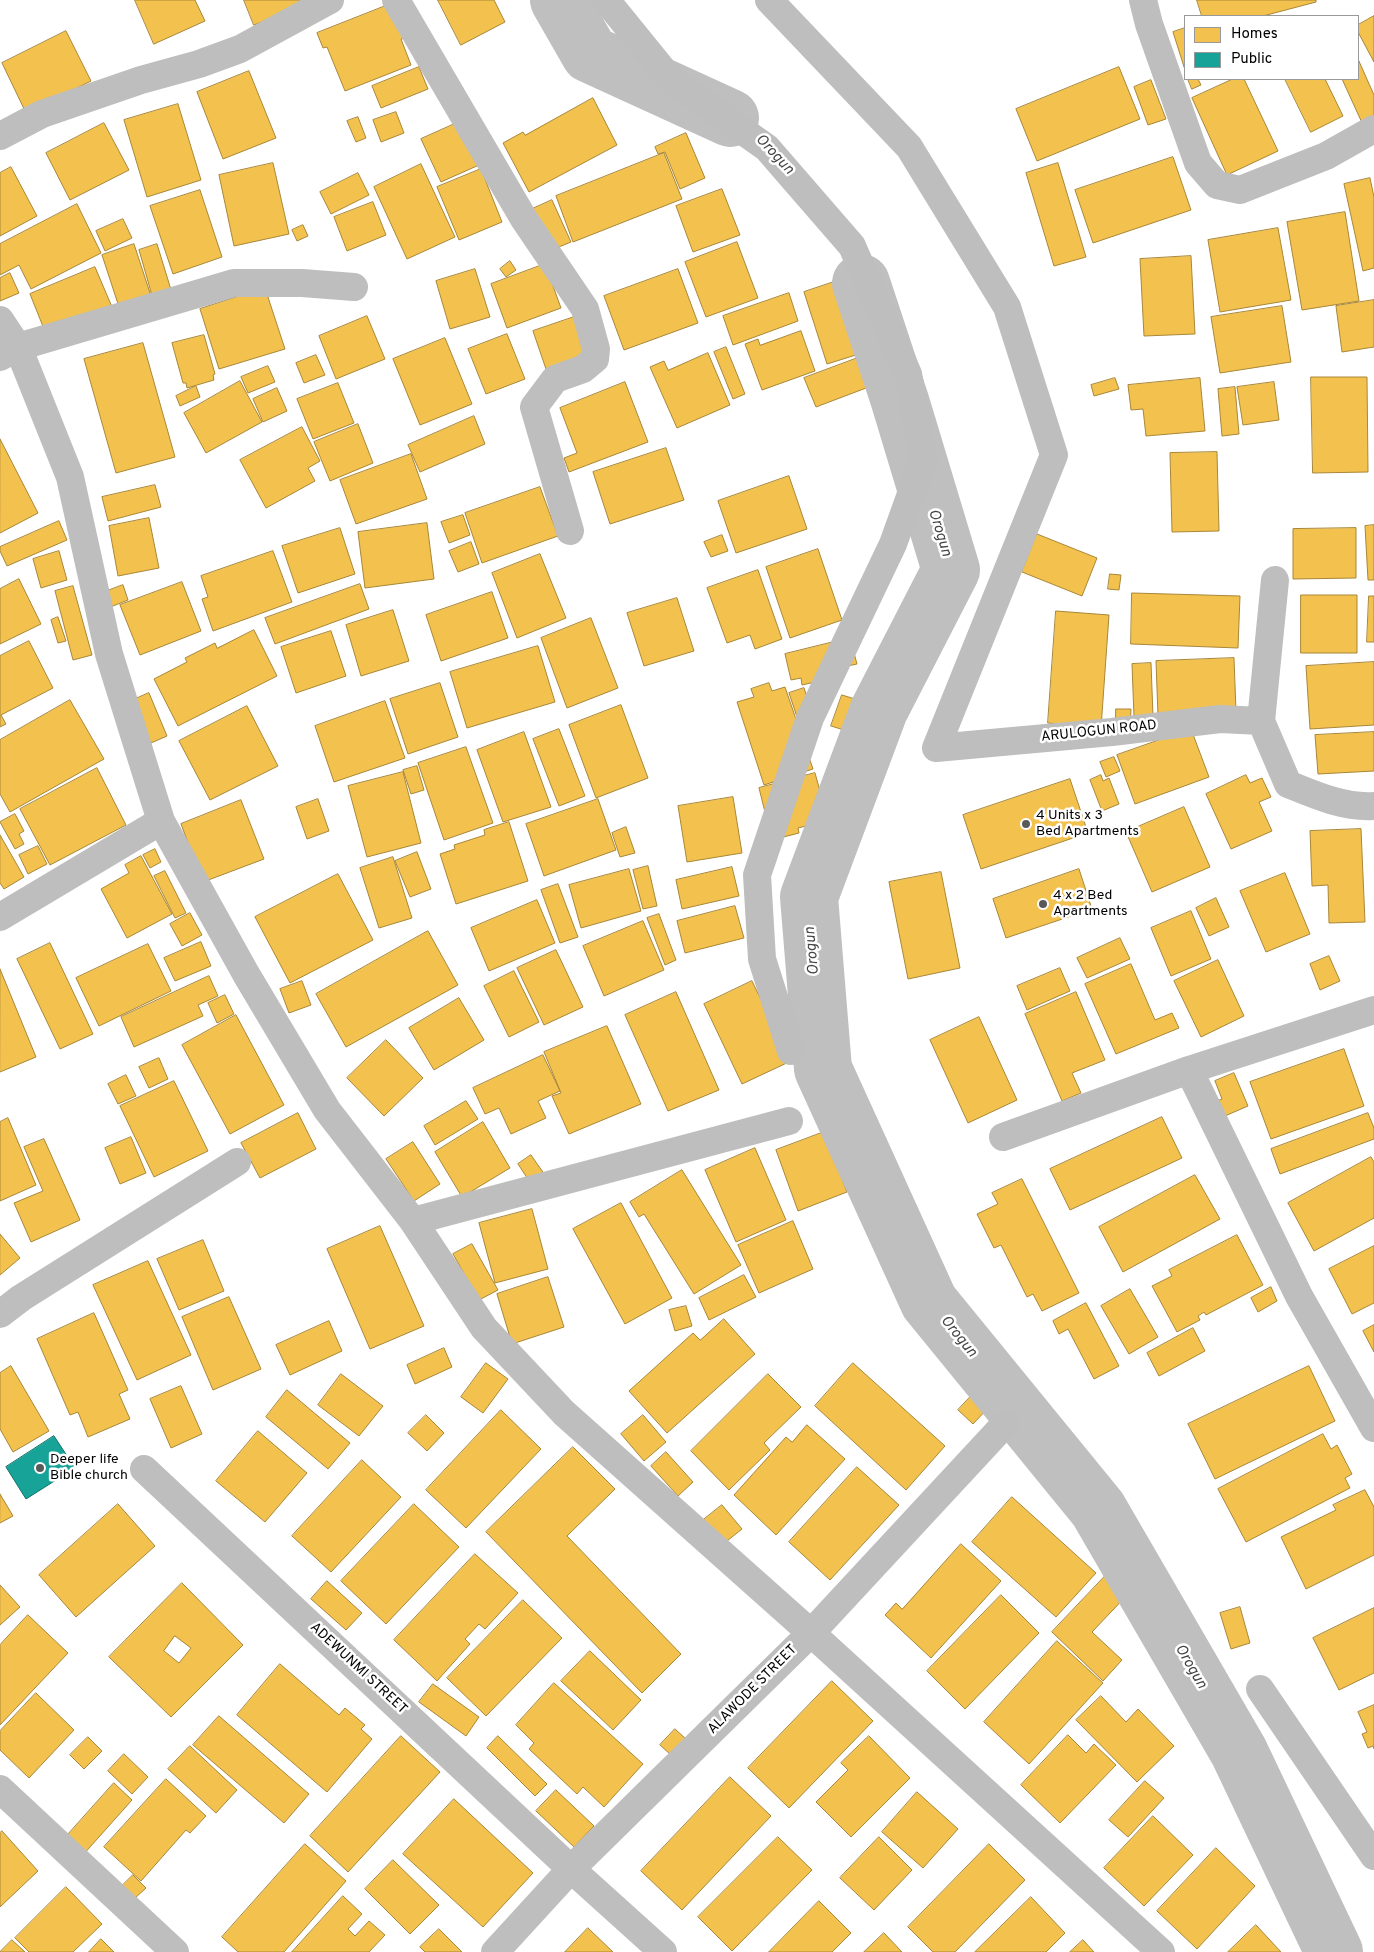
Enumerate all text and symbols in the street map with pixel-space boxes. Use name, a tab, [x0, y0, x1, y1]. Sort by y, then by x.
legend	[1184, 15, 1359, 80]
text: Homes	[1231, 25, 1278, 44]
text: Public	[1231, 50, 1272, 69]
water label: Orogun	[751, 131, 797, 179]
water label: Orogun	[923, 507, 955, 559]
street label: ARULOGUN ROAD	[1040, 718, 1158, 746]
place label: 4 Units x 3 Bed Apartments	[1036, 808, 1139, 840]
marker: 4 Units x 3 Bed Apartments	[1020, 818, 1032, 830]
place label: 4 x 2 Bed Apartments	[1053, 888, 1128, 920]
marker: 4 x 2 Bed Apartments	[1037, 898, 1049, 910]
water label: Orogun	[802, 926, 824, 976]
water label: Orogun	[936, 1313, 980, 1361]
place label: Deeper life Bible church	[50, 1452, 128, 1484]
marker: Deeper life Bible church	[34, 1462, 46, 1474]
street label: ADEWUNMI STREET	[306, 1620, 410, 1718]
street label: ALAWODE STREET	[705, 1642, 801, 1738]
water label: Orogun	[1170, 1642, 1210, 1692]

